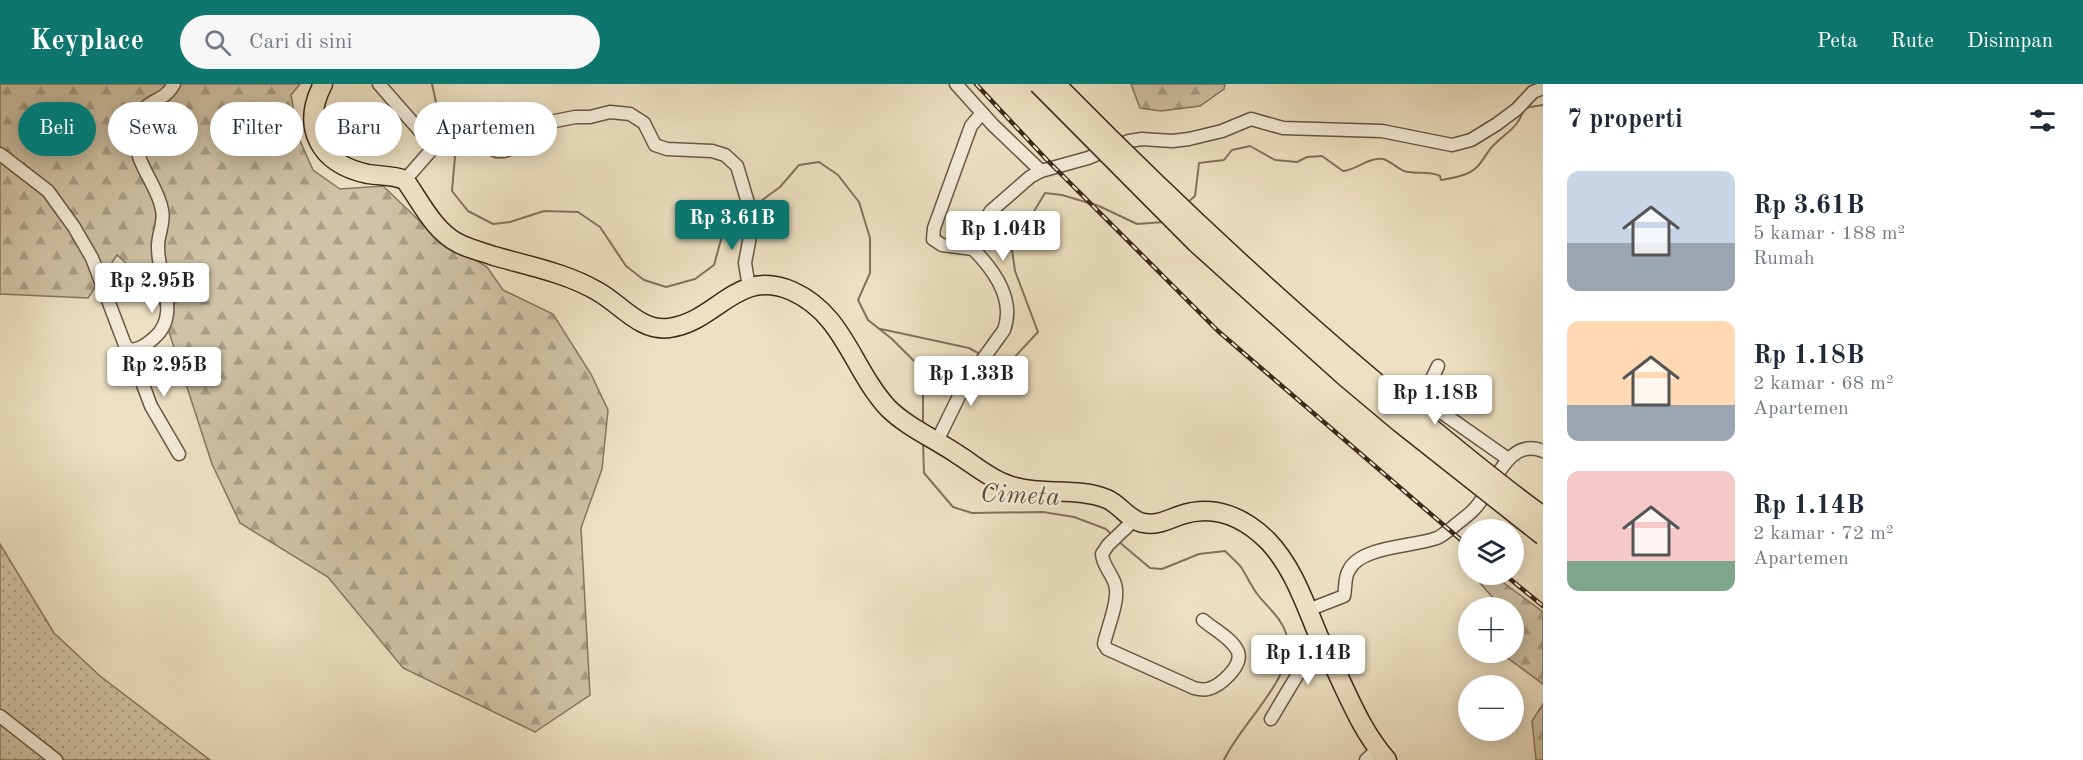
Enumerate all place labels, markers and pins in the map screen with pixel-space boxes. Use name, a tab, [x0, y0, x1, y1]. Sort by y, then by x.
pin: Rp 3.61B	[670, 200, 794, 251]
pin: Rp 1.04B	[941, 211, 1065, 262]
pin: Rp 2.95B	[90, 263, 214, 314]
pin: Rp 2.95B	[102, 347, 226, 398]
pin: Rp 1.33B	[909, 356, 1033, 407]
pin: Rp 1.18B	[1373, 375, 1497, 426]
pin: Rp 1.14B	[1246, 635, 1370, 686]

